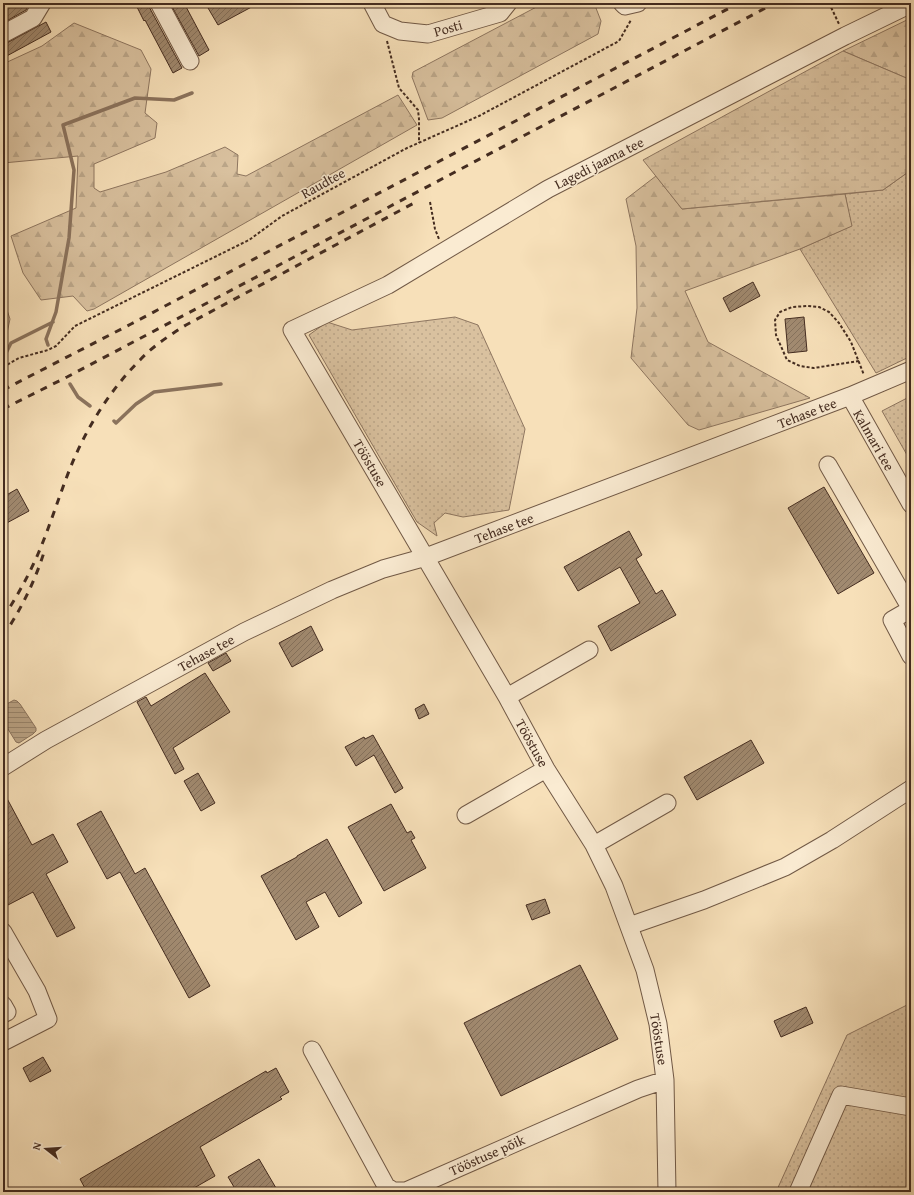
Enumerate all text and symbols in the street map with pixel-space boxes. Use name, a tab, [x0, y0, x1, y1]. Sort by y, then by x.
street label: Posti	[431, 14, 465, 42]
street label: Lagedi jaama tee	[551, 132, 647, 194]
street label: Raudtee	[297, 162, 349, 203]
street label: Tehase tee	[775, 392, 840, 433]
street label: Kalmari tee	[848, 406, 900, 475]
street label: Tööstuse	[348, 435, 392, 491]
street label: Tehase tee	[472, 507, 537, 548]
street label: Tehase tee	[174, 629, 238, 677]
street label: Tööstuse	[511, 715, 554, 771]
street label: Tööstuse	[645, 1012, 673, 1067]
north arrow	[26, 1129, 66, 1169]
street label: Tööstuse põik	[446, 1129, 529, 1181]
text: N	[28, 1140, 45, 1152]

